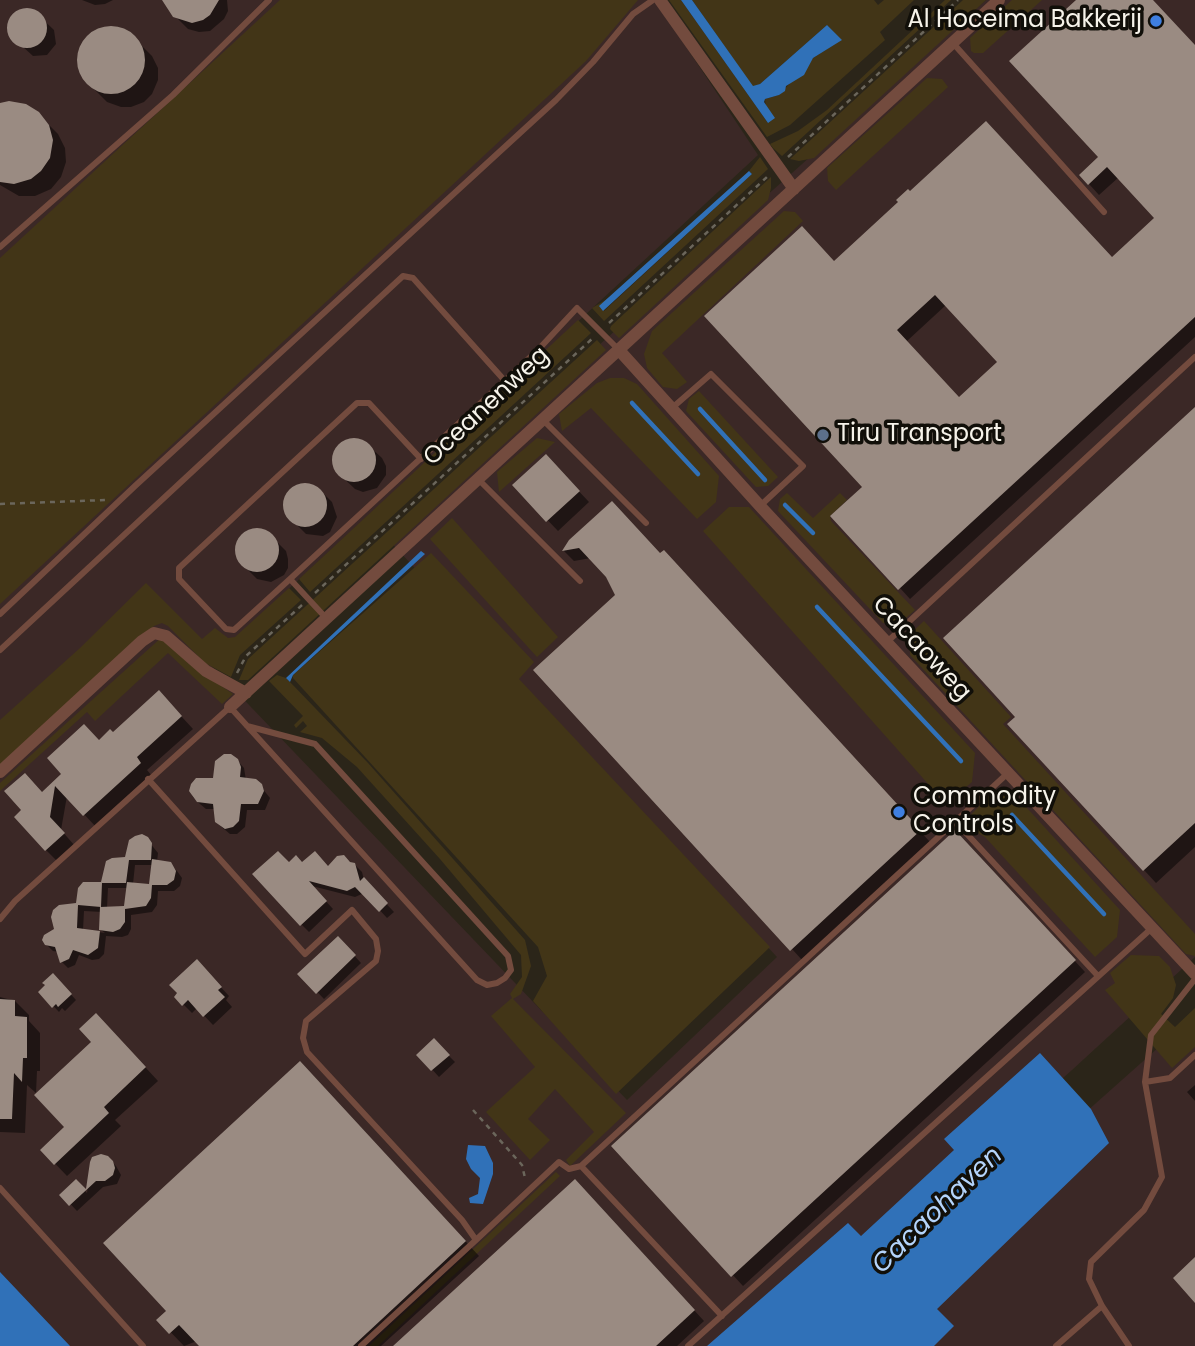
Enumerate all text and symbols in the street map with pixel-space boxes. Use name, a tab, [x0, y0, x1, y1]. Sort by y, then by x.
place label: Al Hoceima Bakkerij	[907, 7, 1142, 35]
marker: Al Hoceima Bakkerij	[1148, 13, 1164, 29]
street label: Oceanenweg	[418, 342, 556, 472]
place label: Tiru Transport	[837, 421, 1002, 449]
marker: Tiru Transport	[815, 427, 831, 443]
street label: Cacaoweg	[866, 591, 976, 707]
place label: Commodity Controls	[913, 784, 1056, 840]
marker: Commodity Controls	[891, 804, 907, 820]
water label: Cacaohaven	[866, 1141, 1010, 1281]

